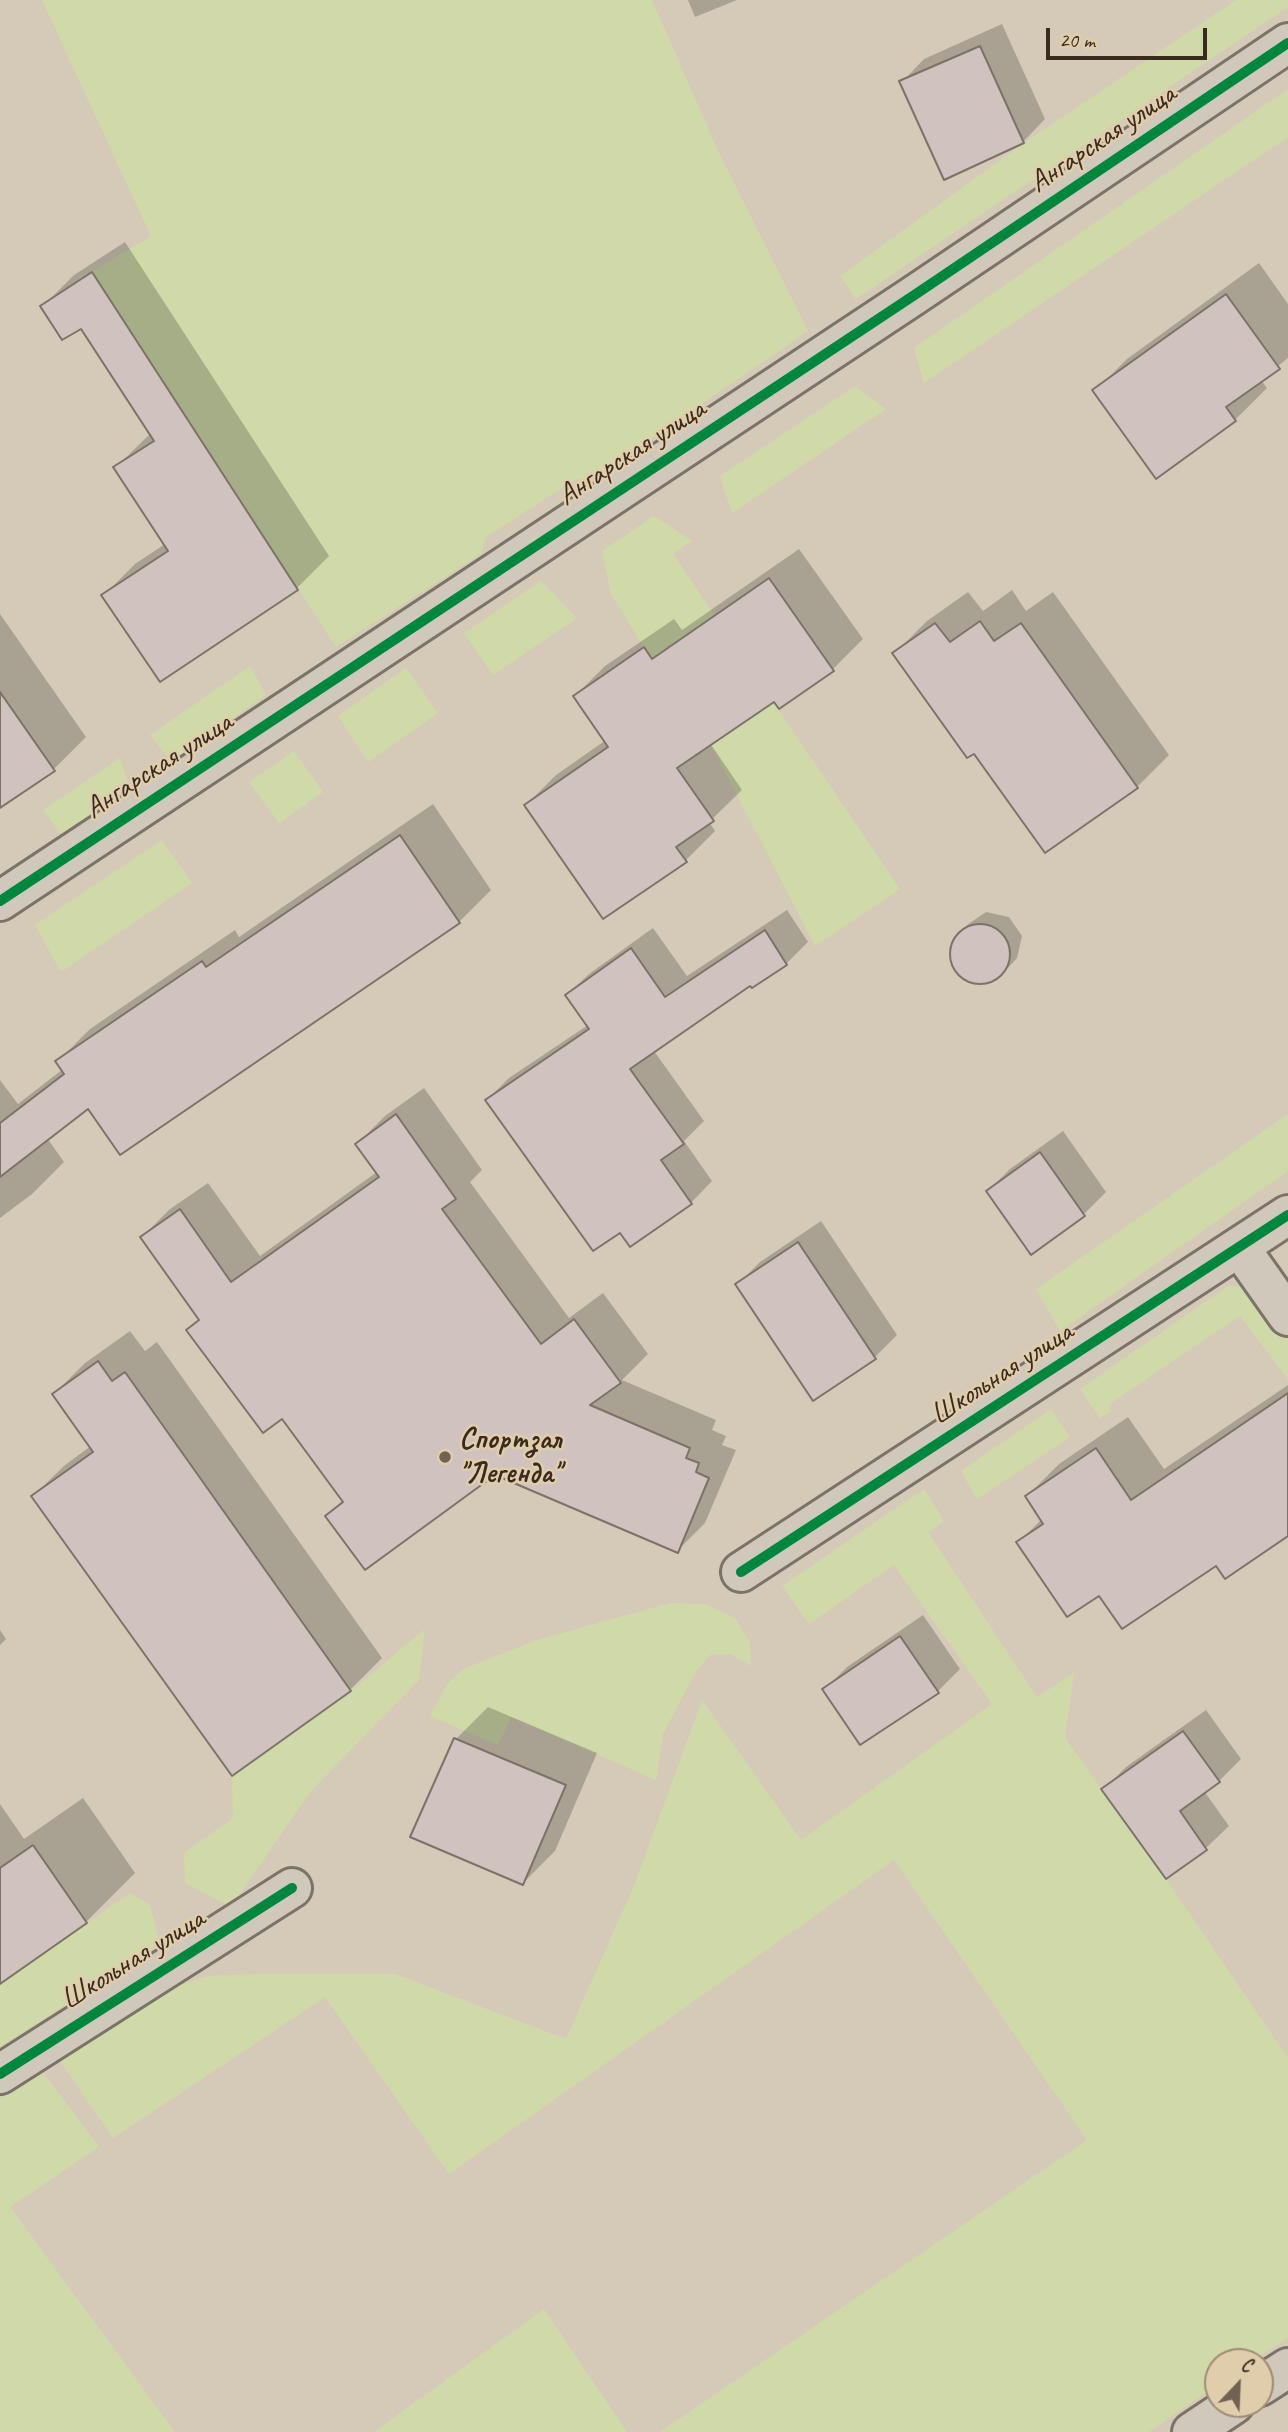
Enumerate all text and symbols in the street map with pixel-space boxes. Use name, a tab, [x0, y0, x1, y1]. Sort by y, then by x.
scale bar	[1050, 14, 1211, 58]
text: 20 m	[1059, 27, 1095, 53]
street label: Ангарская улица	[1023, 77, 1183, 201]
street label: Ангарская улица	[551, 392, 713, 514]
street label: Ангарская улица	[78, 705, 240, 827]
street label: Школьная улица	[924, 1315, 1080, 1433]
place label: Спортзал "Легенда"	[459, 1422, 562, 1492]
marker: Спортзал "Легенда"	[437, 1449, 453, 1465]
street label: Школьная улица	[54, 1902, 212, 2018]
north arrow	[1204, 2348, 1274, 2418]
text: С	[1237, 2353, 1255, 2378]

